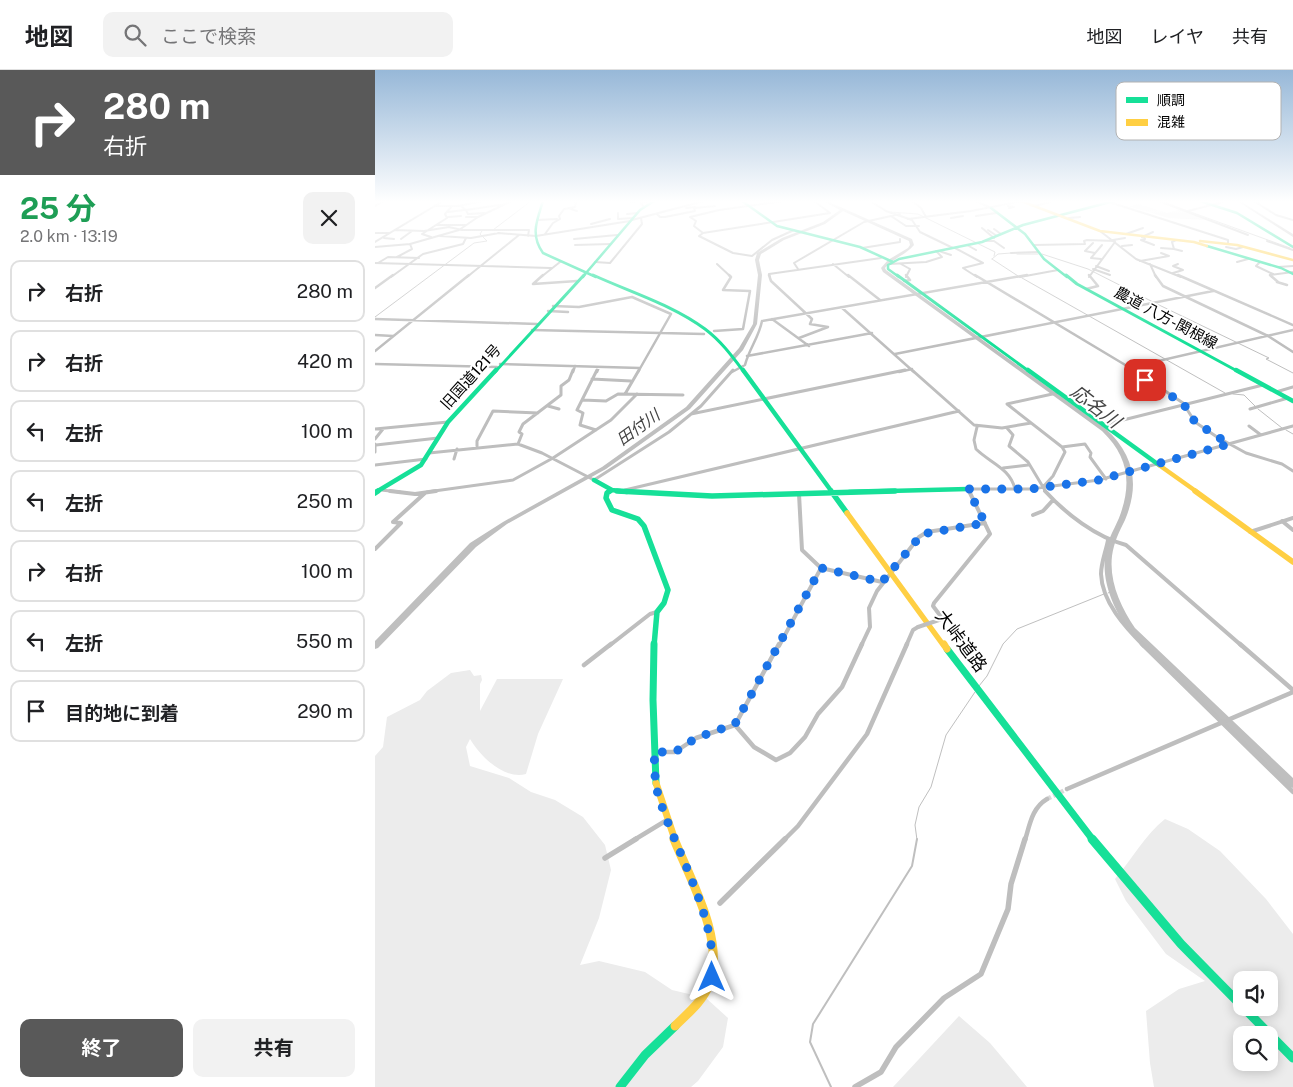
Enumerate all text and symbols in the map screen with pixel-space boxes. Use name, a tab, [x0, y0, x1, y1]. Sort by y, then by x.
search box	[103, 12, 453, 57]
icon: search	[121, 21, 149, 49]
text: 地図	[25, 22, 73, 50]
text: ここで検索	[161, 25, 256, 47]
text: 地図	[1087, 26, 1123, 47]
text: レイヤ	[1151, 26, 1204, 47]
text: 共有	[1232, 26, 1268, 47]
legend	[1116, 82, 1281, 140]
text: 280 m	[103, 86, 210, 127]
icon: right	[20, 90, 85, 155]
text: 順調	[1157, 92, 1185, 108]
text: 混雑	[1157, 114, 1185, 130]
text: 右折	[103, 133, 147, 159]
text: 25 分	[20, 190, 96, 226]
button: close	[303, 192, 355, 244]
text: 2.0 km · 13:19	[20, 227, 118, 246]
icon: right	[22, 277, 50, 305]
text: 280 m	[297, 280, 353, 302]
text: 右折	[65, 282, 103, 304]
street label: 農道 八方-関根線	[1112, 283, 1221, 352]
street label: 旧国道121号	[437, 341, 504, 413]
icon: right	[22, 347, 50, 375]
text: 420 m	[297, 350, 353, 372]
text: 右折	[65, 352, 103, 374]
pin	[1124, 359, 1166, 401]
icon: arrive	[1131, 366, 1159, 394]
water label: 応名川	[1067, 380, 1127, 433]
water label: 田付川	[613, 404, 665, 449]
icon: left	[22, 417, 50, 445]
text: 100 m	[301, 420, 353, 442]
text: 左折	[65, 422, 103, 444]
icon: left	[22, 487, 50, 515]
text: 250 m	[297, 490, 353, 512]
text: 左折	[65, 492, 103, 514]
icon: right	[22, 557, 50, 585]
text: 100 m	[301, 560, 353, 582]
text: 右折	[65, 562, 103, 584]
street label: 大峠道路	[931, 606, 991, 676]
icon: left	[22, 627, 50, 655]
text: 550 m	[296, 630, 353, 652]
text: 左折	[65, 632, 103, 654]
icon: arrive	[22, 697, 50, 725]
text: 290 m	[297, 700, 353, 722]
text: 目的地に到着	[65, 702, 179, 724]
position arrow	[685, 950, 737, 1002]
map controls	[1233, 971, 1278, 1071]
button: sound	[1233, 971, 1278, 1016]
button: 終了	[20, 1019, 183, 1077]
button: 共有	[193, 1019, 355, 1077]
button: search	[1233, 1026, 1278, 1071]

